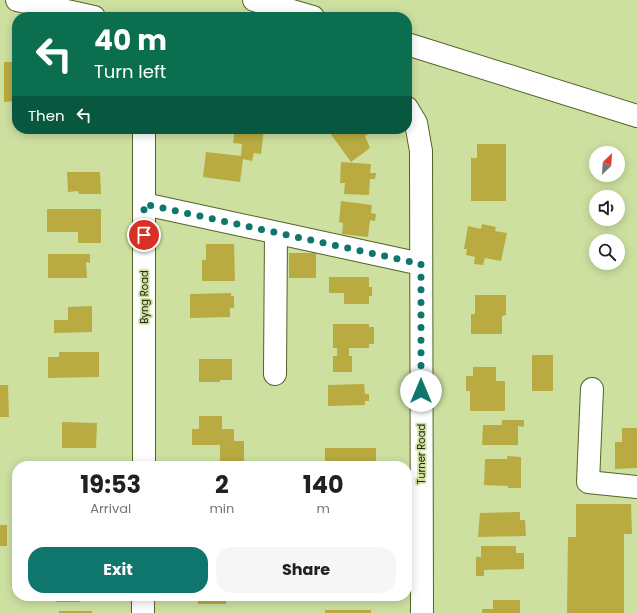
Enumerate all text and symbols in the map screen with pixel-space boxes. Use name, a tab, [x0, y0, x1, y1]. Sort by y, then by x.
text: 40 m	[94, 21, 167, 60]
icon: left	[28, 28, 80, 80]
text: Turn left	[94, 59, 166, 84]
icon: left	[73, 104, 95, 126]
text: Then	[28, 105, 65, 126]
north arrow	[589, 146, 625, 182]
map controls	[589, 146, 625, 270]
button: sound	[589, 190, 625, 226]
pin	[127, 218, 161, 252]
icon: arrive	[133, 224, 155, 246]
button: search	[589, 234, 625, 270]
street label: Byng Road	[137, 270, 152, 324]
position arrow	[400, 370, 442, 412]
street label: Turner Road	[414, 424, 429, 484]
text: 19:53	[80, 468, 141, 501]
text: 2	[215, 468, 229, 501]
text: 140	[303, 468, 344, 501]
text: Arrival	[90, 499, 131, 518]
text: min	[209, 499, 234, 518]
text: m	[316, 499, 330, 518]
button: Exit	[28, 547, 208, 593]
button: Share	[216, 547, 396, 593]

